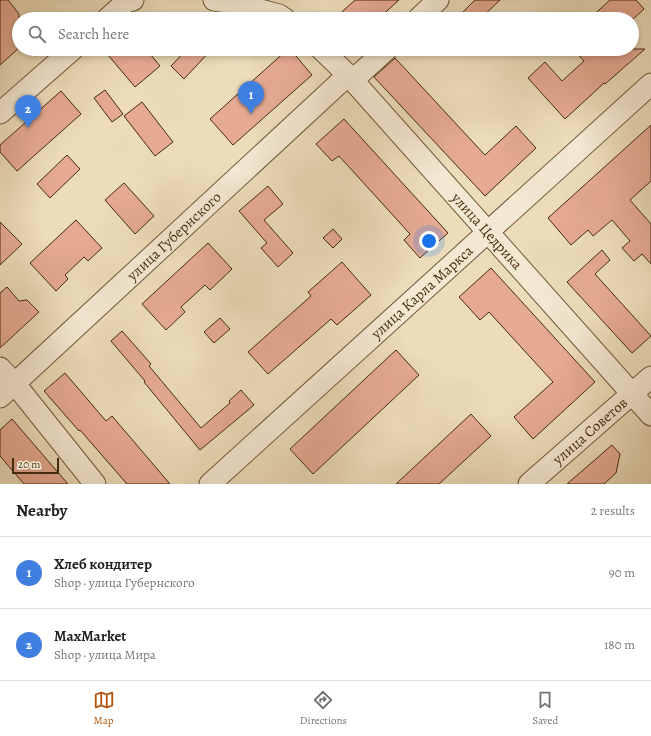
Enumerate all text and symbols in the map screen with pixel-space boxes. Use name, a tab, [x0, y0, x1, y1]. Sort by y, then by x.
search box	[12, 12, 639, 56]
icon: search	[26, 23, 48, 45]
text: Search here	[58, 24, 129, 44]
pin: 1	[238, 81, 264, 114]
pin: 2	[15, 95, 41, 128]
street label: улица Губернского	[122, 187, 226, 286]
street label: улица Цедрика	[446, 187, 527, 274]
your location	[419, 231, 439, 251]
street label: улица Карла Маркса	[366, 241, 477, 344]
street label: улица Советов	[547, 393, 632, 470]
scale bar	[12, 456, 59, 475]
text: 20 m	[18, 457, 40, 472]
text: Nearby	[16, 499, 67, 522]
text: 2 results	[591, 502, 635, 519]
text: Хлеб кондитер	[54, 554, 152, 574]
text: 1	[27, 564, 31, 581]
text: 90 m	[609, 564, 635, 581]
text: Shop · улица Губернского	[54, 574, 195, 591]
text: MaxMarket	[54, 626, 126, 646]
text: 2	[26, 636, 32, 653]
text: 180 m	[604, 636, 635, 653]
text: Shop · улица Мира	[54, 646, 156, 663]
tab: Map	[93, 689, 115, 728]
tab: Directions	[300, 689, 347, 728]
tab: Saved	[532, 689, 558, 728]

